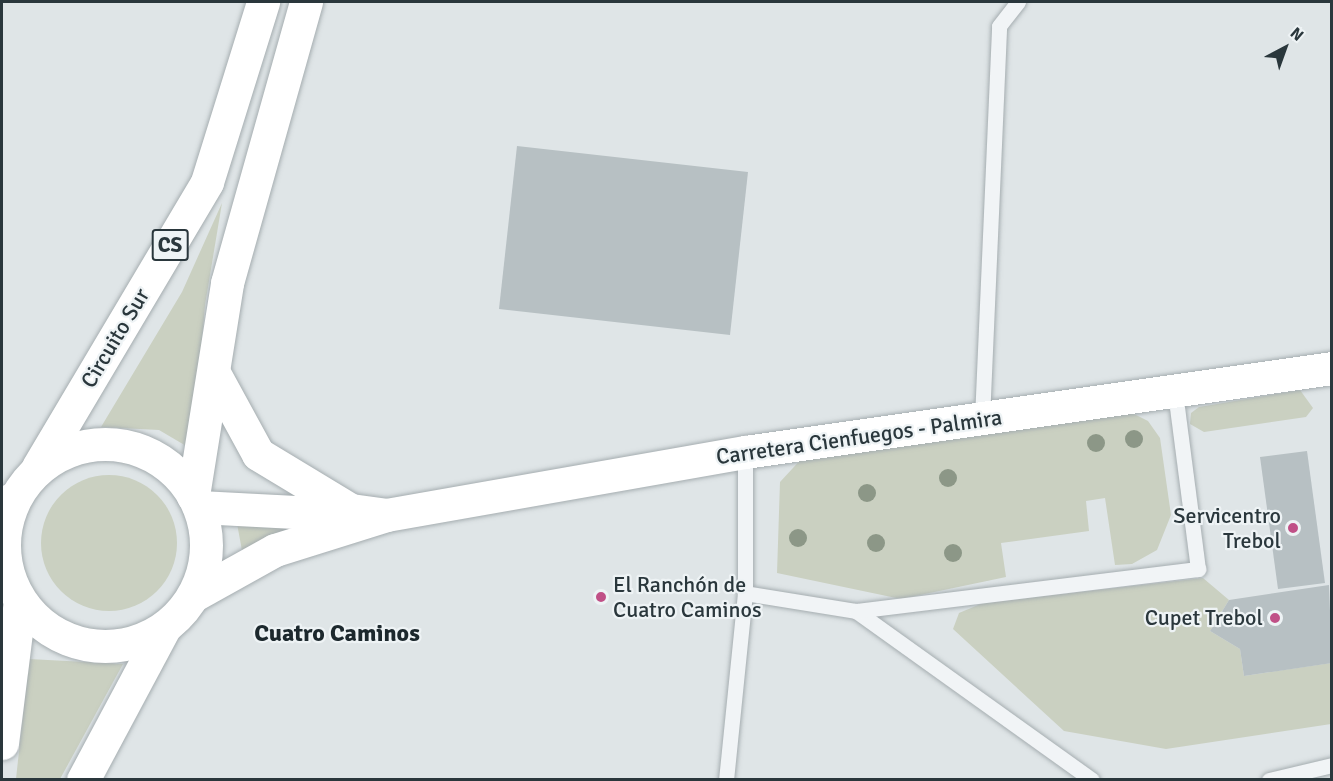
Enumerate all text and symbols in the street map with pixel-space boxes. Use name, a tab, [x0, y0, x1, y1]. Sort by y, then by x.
north arrow	[1255, 18, 1315, 78]
text: N	[1286, 23, 1308, 46]
road number: CS	[150, 227, 190, 263]
street label: Circuito Sur	[75, 284, 155, 392]
street label: Carretera Cienfuegos - Palmira	[714, 404, 1004, 470]
place label: Servicentro Trebol	[1173, 502, 1281, 554]
marker: Servicentro Trebol	[1286, 521, 1300, 535]
place label: El Ranchón de Cuatro Caminos	[613, 571, 762, 622]
marker: El Ranchón de Cuatro Caminos	[594, 590, 608, 604]
place label: Cupet Trebol	[1145, 605, 1263, 631]
marker: Cupet Trebol	[1268, 611, 1282, 625]
district label: Cuatro Caminos	[254, 620, 420, 648]

